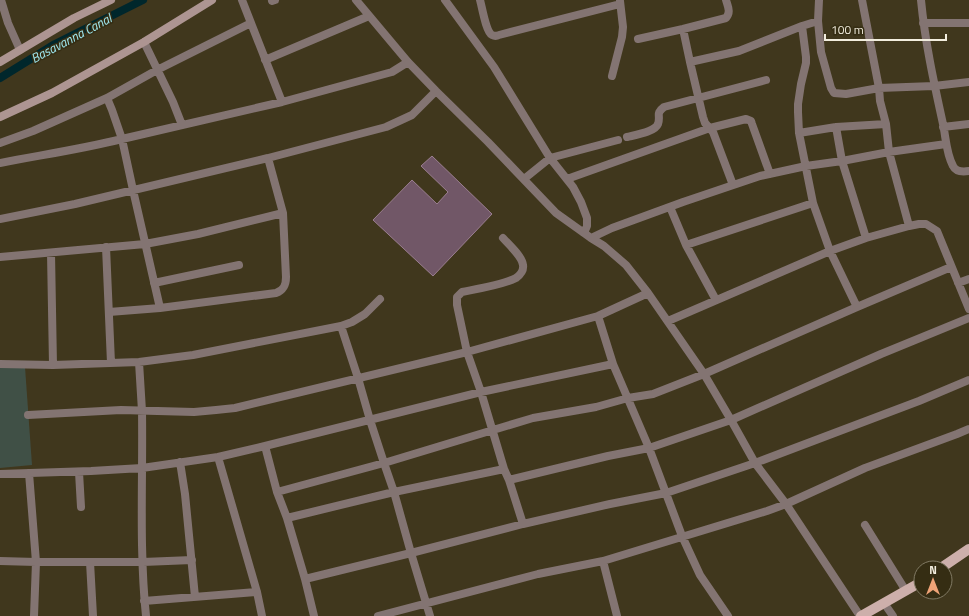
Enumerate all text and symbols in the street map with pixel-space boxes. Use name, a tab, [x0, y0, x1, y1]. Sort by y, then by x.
water label: Basavanna Canal	[27, 7, 117, 68]
scale bar	[825, 16, 946, 42]
text: 100 m	[831, 20, 864, 39]
north arrow	[913, 560, 953, 600]
text: N	[929, 562, 937, 578]

